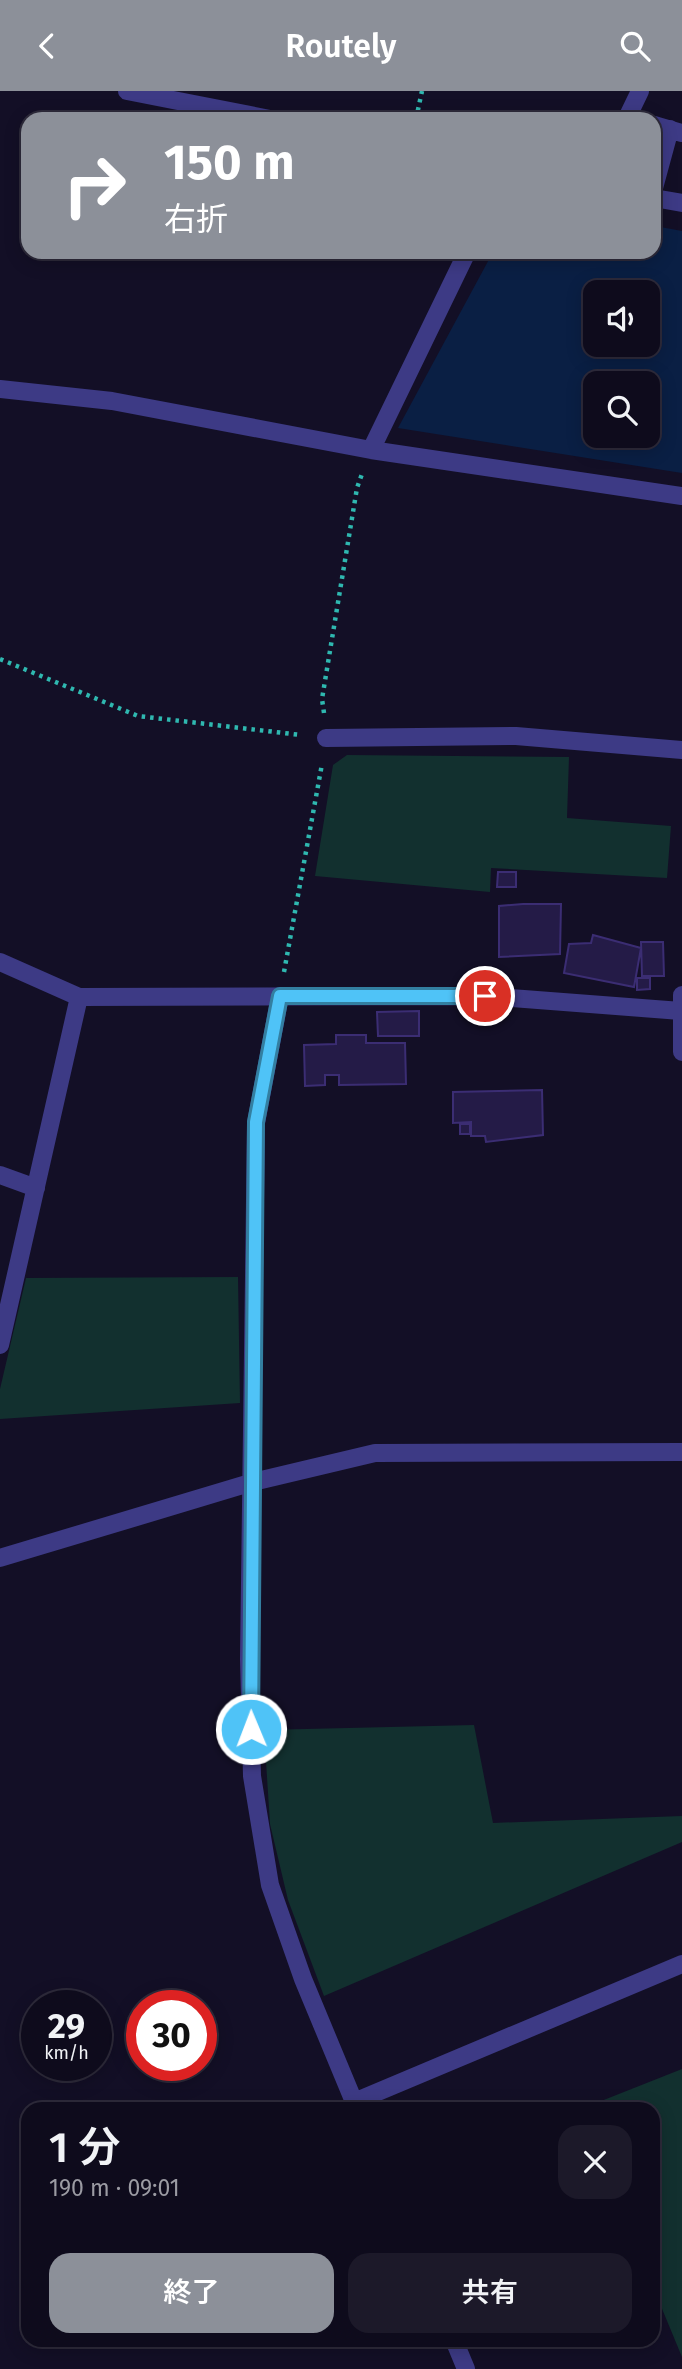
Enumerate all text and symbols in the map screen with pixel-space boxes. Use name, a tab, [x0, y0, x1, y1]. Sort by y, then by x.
icon: back	[28, 27, 66, 65]
text: Routely	[285, 27, 397, 65]
icon: search	[616, 27, 654, 65]
text: 150 m	[164, 133, 295, 192]
icon: right	[49, 140, 140, 231]
text: 右折	[164, 200, 228, 238]
map controls	[583, 280, 660, 448]
button: sound	[583, 280, 660, 357]
button: search	[583, 371, 660, 448]
pin	[455, 966, 515, 1026]
icon: arrive	[466, 977, 504, 1015]
position arrow	[214, 1692, 288, 1766]
speed limit sign: 30	[126, 1990, 217, 2081]
text: 29	[48, 2005, 85, 2047]
text: km/h	[44, 2042, 89, 2064]
text: 1 分	[49, 2123, 120, 2173]
button: close	[558, 2125, 632, 2199]
text: 190 m · 09:01	[49, 2174, 180, 2202]
button: 終了	[49, 2253, 334, 2333]
button: 共有	[348, 2253, 632, 2333]

